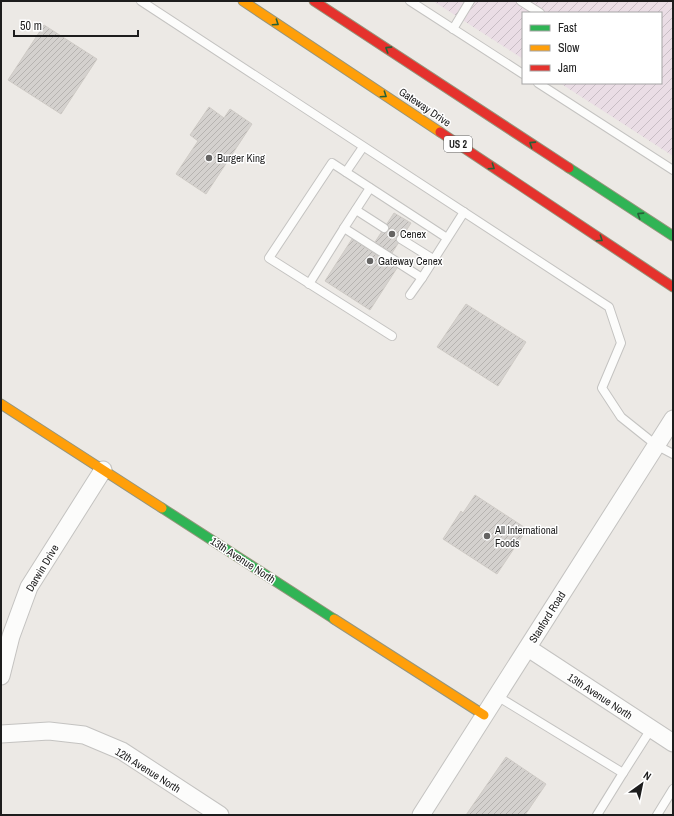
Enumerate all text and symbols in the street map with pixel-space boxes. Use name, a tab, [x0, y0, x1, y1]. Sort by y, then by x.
scale bar	[14, 12, 138, 38]
legend	[522, 12, 662, 84]
text: 50 m	[20, 18, 42, 34]
one-way arrow	[271, 18, 278, 25]
text: Fast	[558, 20, 577, 36]
text: Slow	[558, 40, 580, 56]
one-way arrow	[385, 47, 392, 54]
text: Jam	[558, 60, 577, 76]
street label: Gateway Drive	[396, 85, 454, 129]
one-way arrow	[380, 90, 387, 97]
road number: US 2	[444, 136, 472, 152]
one-way arrow	[529, 142, 536, 149]
place label: Burger King	[217, 151, 265, 165]
marker: Burger King	[204, 153, 214, 163]
one-way arrow	[488, 162, 495, 169]
one-way arrow	[638, 213, 645, 220]
place label: Cenex	[400, 227, 427, 241]
marker: Cenex	[387, 229, 397, 239]
one-way arrow	[596, 234, 603, 241]
place label: Gateway Cenex	[378, 254, 443, 268]
marker: Gateway Cenex	[365, 256, 375, 266]
place label: All International Foods	[494, 523, 558, 550]
marker: All International Foods	[482, 531, 492, 541]
street label: 13th Avenue North	[208, 534, 278, 586]
street label: Darwin Drive	[22, 542, 62, 594]
street label: Stanford Road	[526, 589, 568, 645]
street label: 13th Avenue North	[565, 670, 635, 722]
street label: 12th Avenue North	[113, 744, 183, 796]
north arrow	[622, 764, 662, 804]
text: N	[641, 768, 654, 783]

